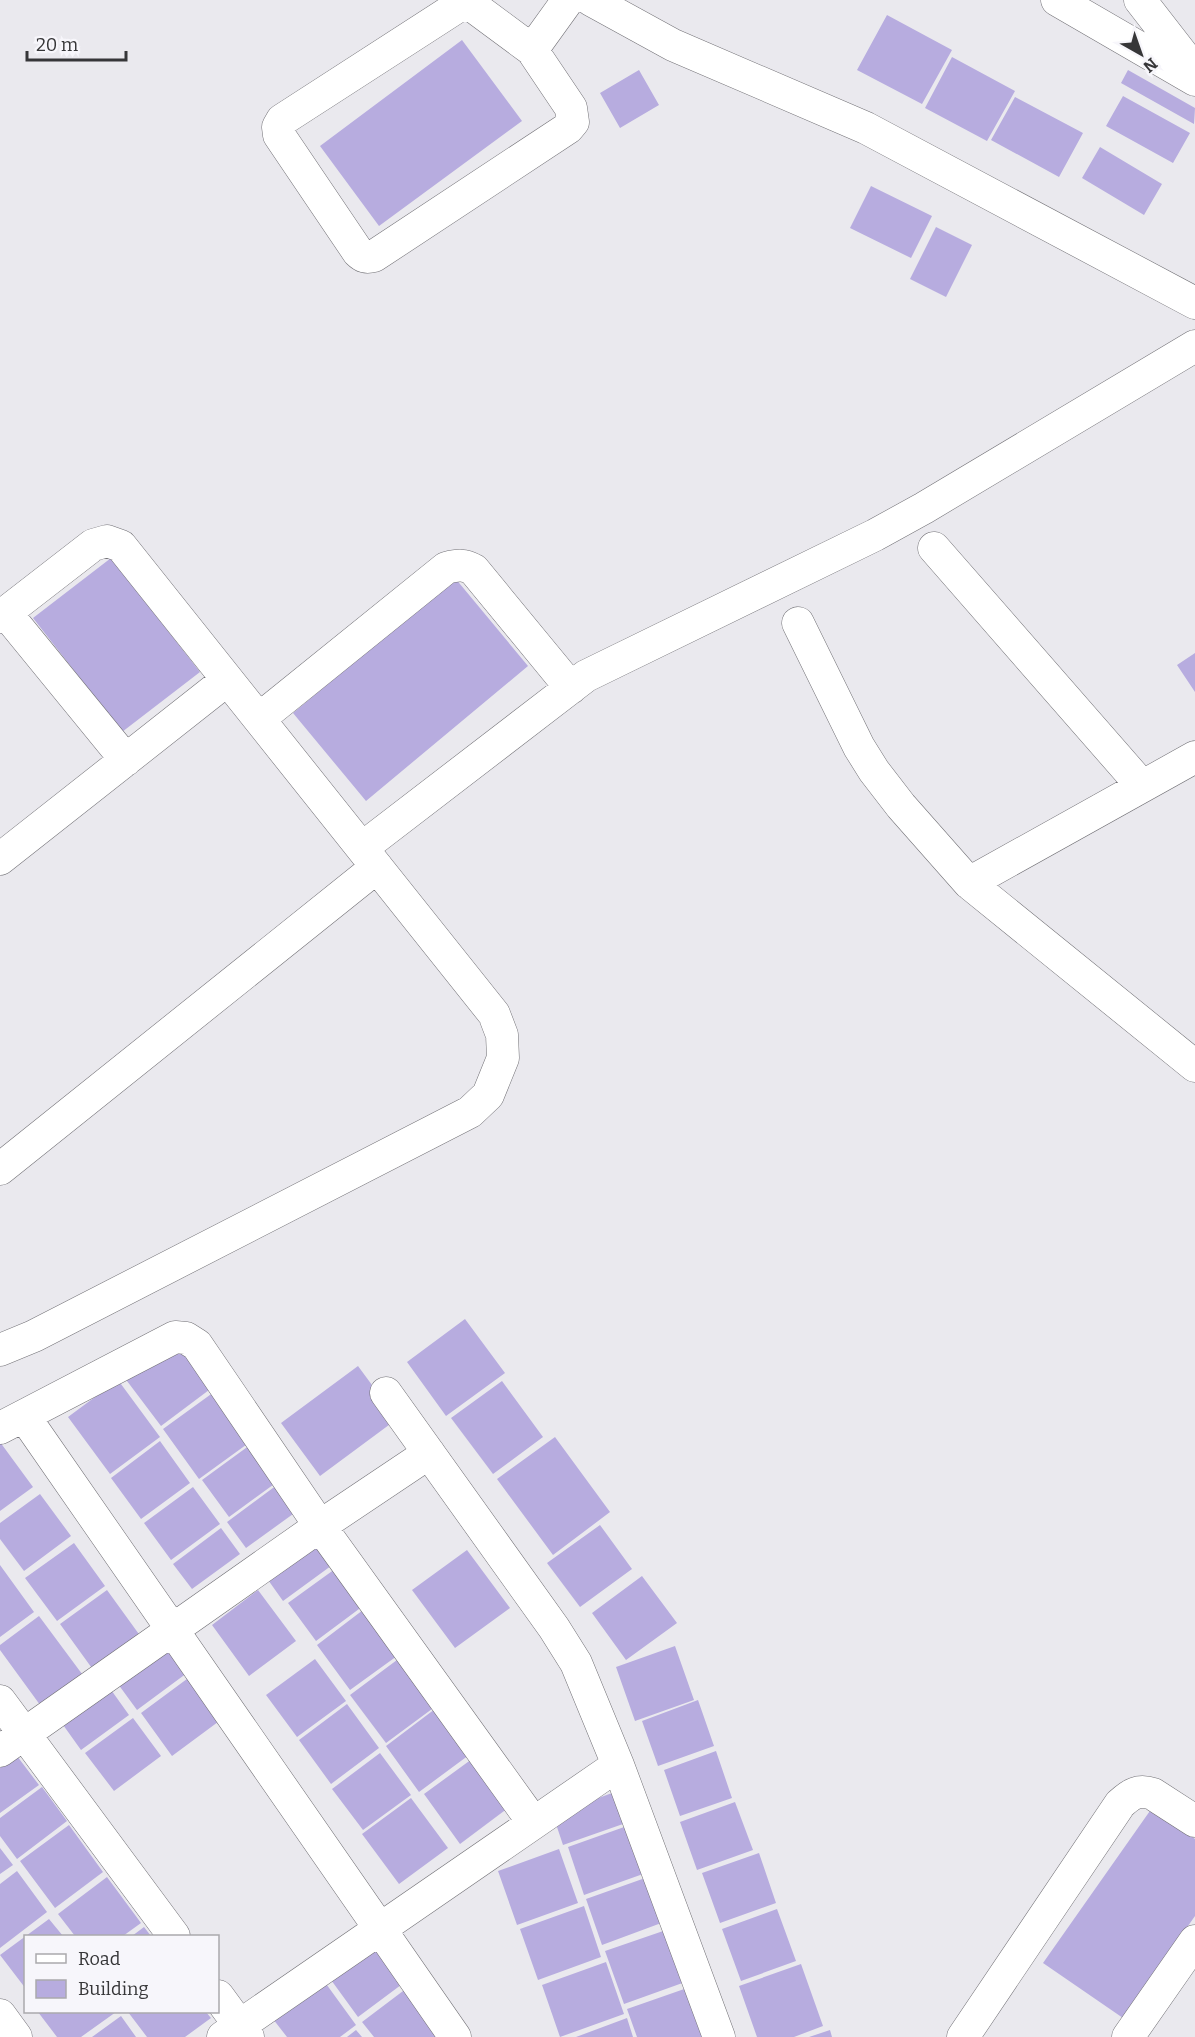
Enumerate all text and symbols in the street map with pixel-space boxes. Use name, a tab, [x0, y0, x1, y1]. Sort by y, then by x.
scale bar	[27, 24, 126, 62]
north arrow	[1111, 24, 1171, 84]
text: 20 m	[36, 34, 78, 56]
text: N	[1139, 54, 1161, 76]
legend	[24, 1935, 219, 2013]
text: Road	[78, 1948, 121, 1970]
text: Building	[78, 1978, 149, 2000]

